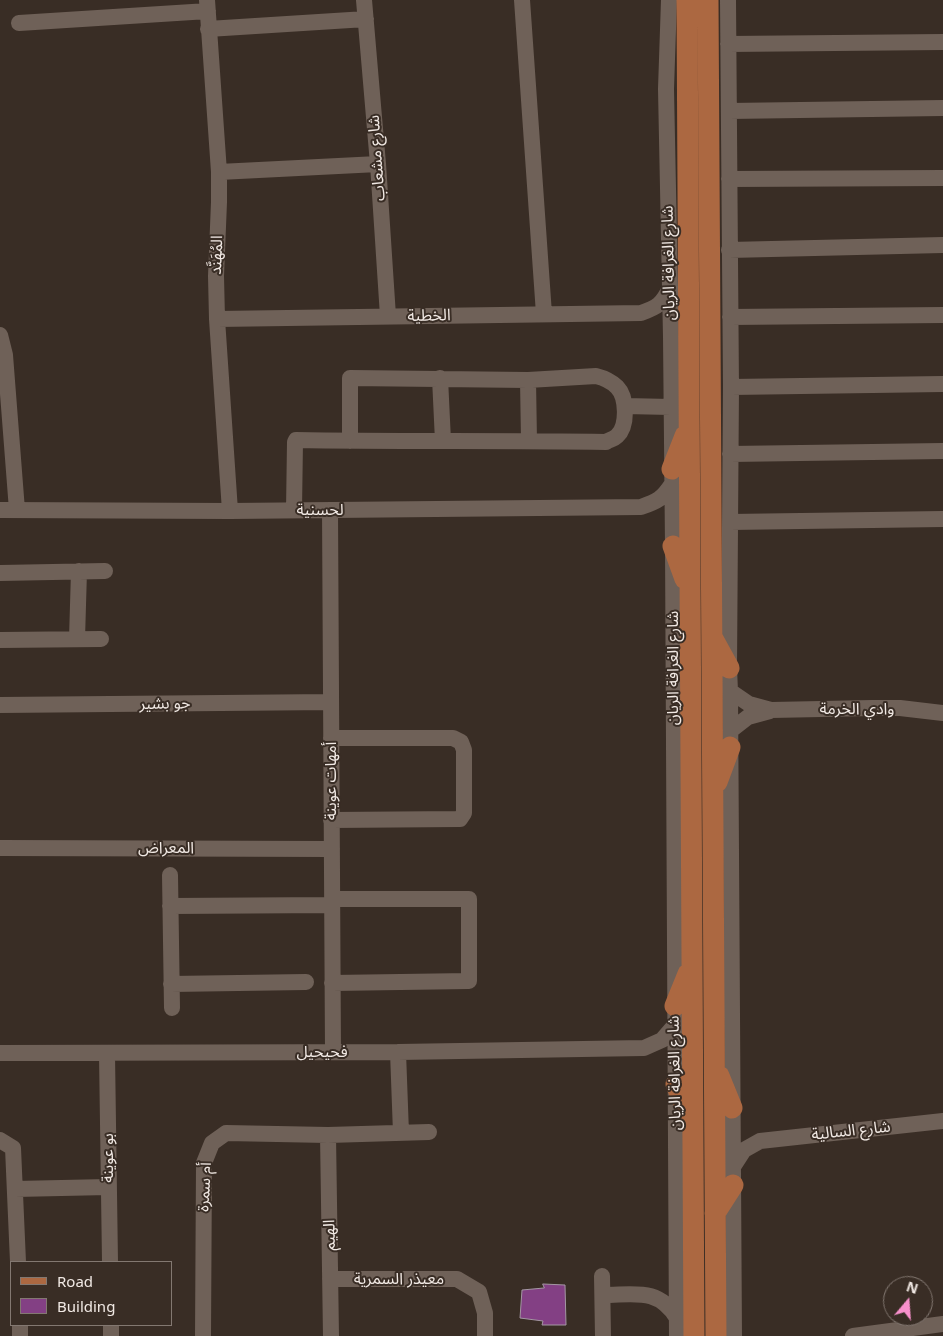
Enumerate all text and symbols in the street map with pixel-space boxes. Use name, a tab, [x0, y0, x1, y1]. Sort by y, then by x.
street label: شارع مشعاب	[364, 114, 390, 202]
street label: شارع الغرافة الريان	[658, 205, 680, 321]
street label: المُهَنَّد	[207, 235, 227, 275]
street label: الخطية	[407, 306, 451, 326]
street label: لحسنية	[296, 500, 344, 520]
street label: شارع الغرافة الريان	[663, 611, 683, 725]
street label: جو بشير	[139, 694, 191, 714]
street label: وادي الخرمة	[820, 699, 894, 719]
street label: أمهات عوينة	[321, 742, 341, 820]
street label: المعراض	[138, 838, 194, 858]
street label: شارع الغرافة الريان	[664, 1015, 686, 1131]
street label: فحيحيل	[296, 1042, 348, 1062]
street label: شارع السالية	[810, 1117, 892, 1145]
street label: بو عوينة	[98, 1133, 118, 1183]
street label: أم سمرة	[194, 1162, 216, 1212]
street label: الهيم	[320, 1219, 340, 1251]
legend	[10, 1261, 172, 1326]
street label: معيذر السمرية	[354, 1269, 444, 1289]
text: Road	[57, 1271, 93, 1291]
north arrow	[883, 1276, 933, 1326]
text: N	[904, 1276, 921, 1298]
text: Building	[57, 1296, 115, 1316]

